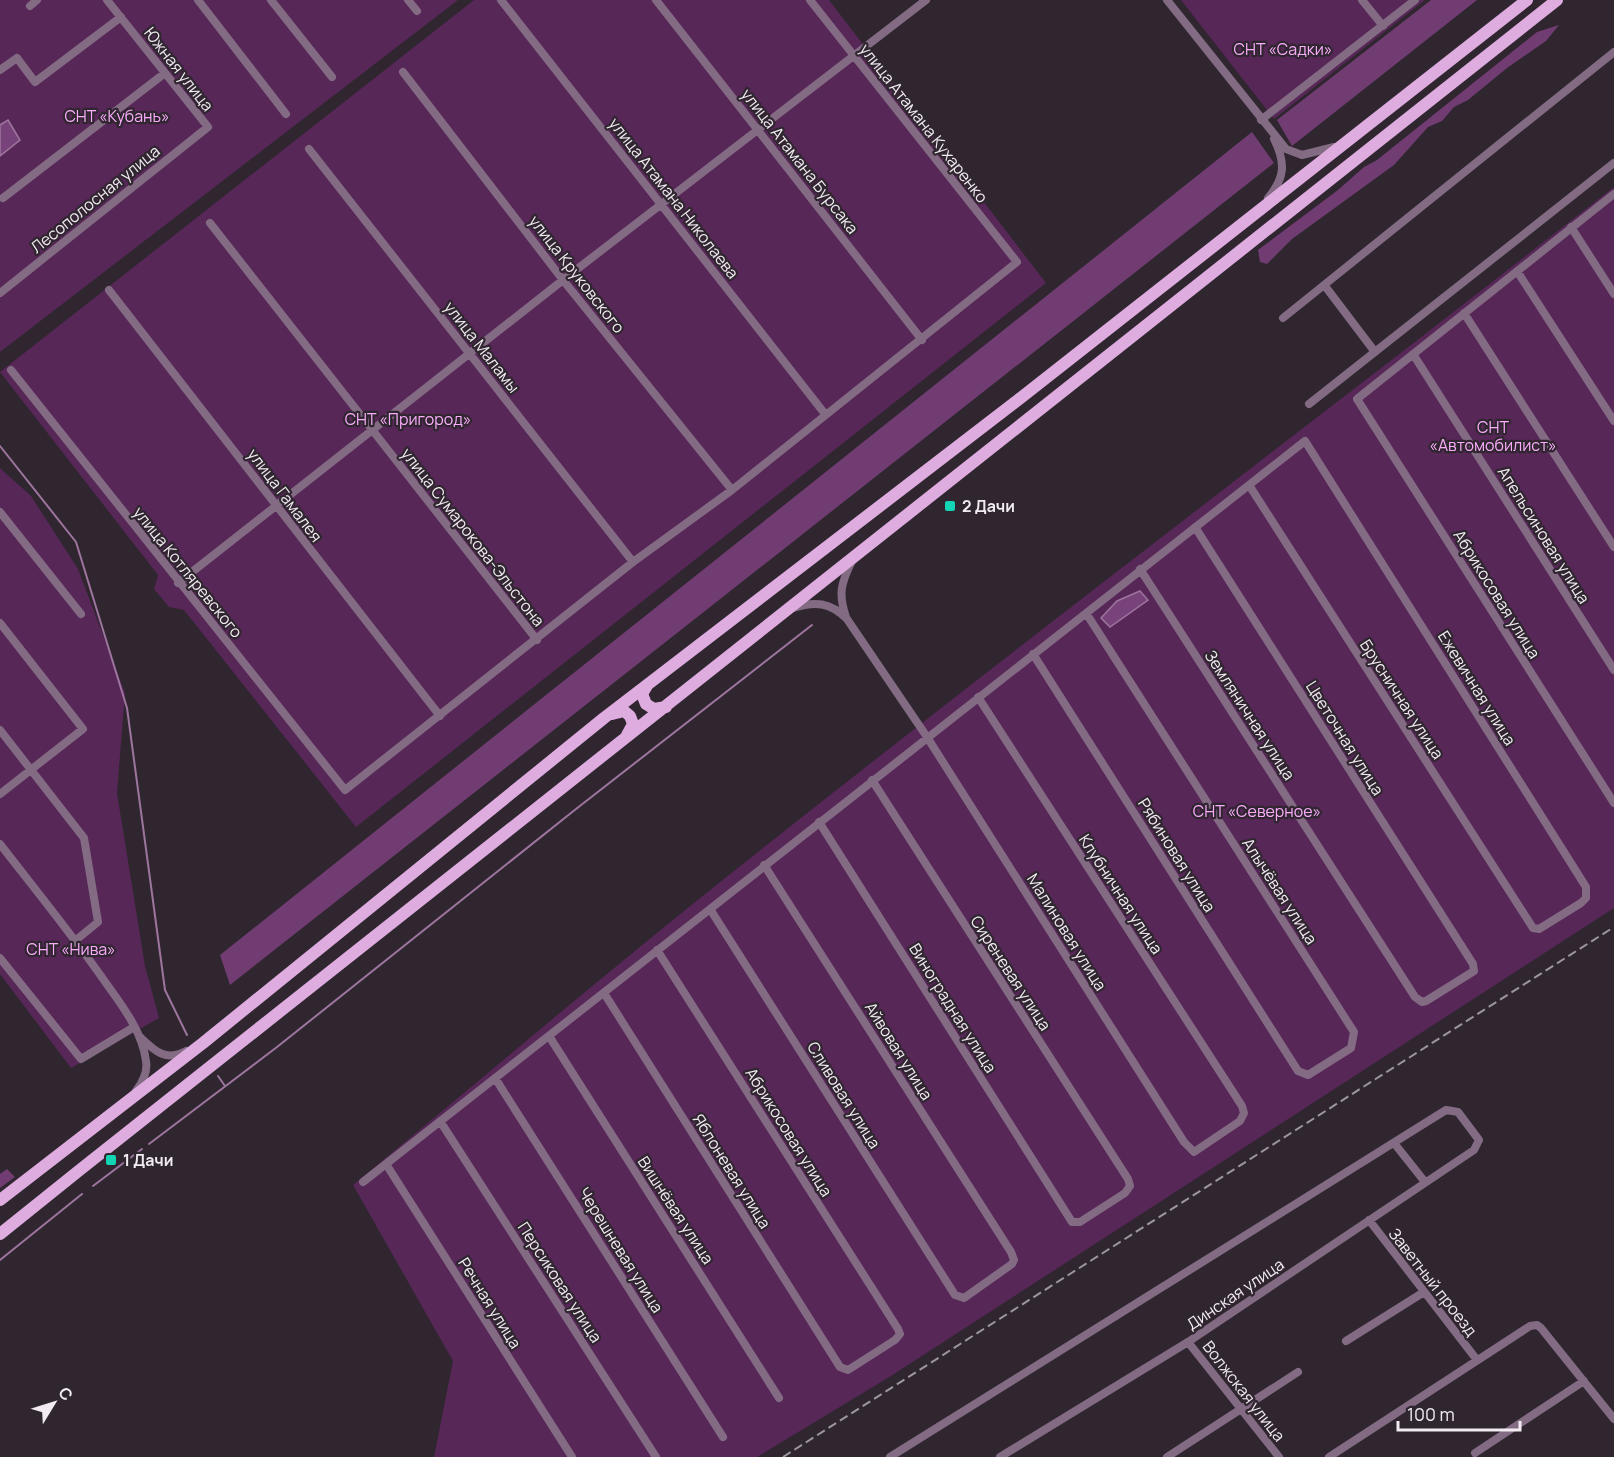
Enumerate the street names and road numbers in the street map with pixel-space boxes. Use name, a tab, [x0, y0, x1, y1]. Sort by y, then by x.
street label: Южная улица	[139, 22, 219, 116]
street label: улица Атамана Кухаренко	[855, 39, 993, 207]
street label: улица Атамана Бурсака	[736, 84, 864, 238]
street label: улица Атамана Николаева	[604, 113, 744, 283]
street label: Лесополосная улица	[26, 140, 164, 258]
street label: улица Круковского	[524, 210, 630, 338]
street label: улица Маламы	[439, 297, 525, 397]
street label: улица Сумарокова-Эльстона	[396, 443, 550, 631]
street label: улица Гамалея	[243, 444, 327, 546]
street label: Апельсиновая улица	[1493, 462, 1595, 608]
street label: улица Котляревского	[128, 502, 248, 642]
street label: Абрикосовая улица	[1448, 525, 1546, 663]
street label: Ежевичная улица	[1433, 626, 1521, 750]
street label: Брусничная улица	[1355, 635, 1449, 763]
street label: Земляничная улица	[1200, 646, 1300, 784]
street label: Цветочная улица	[1301, 677, 1389, 799]
street label: Рябиновая улица	[1133, 794, 1221, 916]
street label: Клубничная улица	[1074, 830, 1168, 958]
street label: Алычёвая улица	[1237, 834, 1323, 948]
street label: Малиновая улица	[1022, 869, 1112, 995]
street label: Сиреневая улица	[966, 911, 1056, 1035]
street label: Виноградная улица	[904, 939, 1002, 1077]
street label: Айвовая улица	[860, 998, 938, 1104]
street label: Сливовая улица	[802, 1037, 886, 1153]
street label: Абрикосовая улица	[740, 1063, 838, 1201]
street label: Яблоневая улица	[688, 1109, 776, 1233]
street label: Вишнёвая улица	[633, 1152, 719, 1268]
street label: Черешневая улица	[573, 1183, 669, 1317]
street label: Персиковая улица	[513, 1217, 607, 1347]
street label: Заветный проезд	[1384, 1223, 1482, 1341]
street label: Речная улица	[453, 1253, 527, 1353]
street label: Динская улица	[1182, 1253, 1288, 1335]
street label: Волжская улица	[1198, 1336, 1290, 1446]

